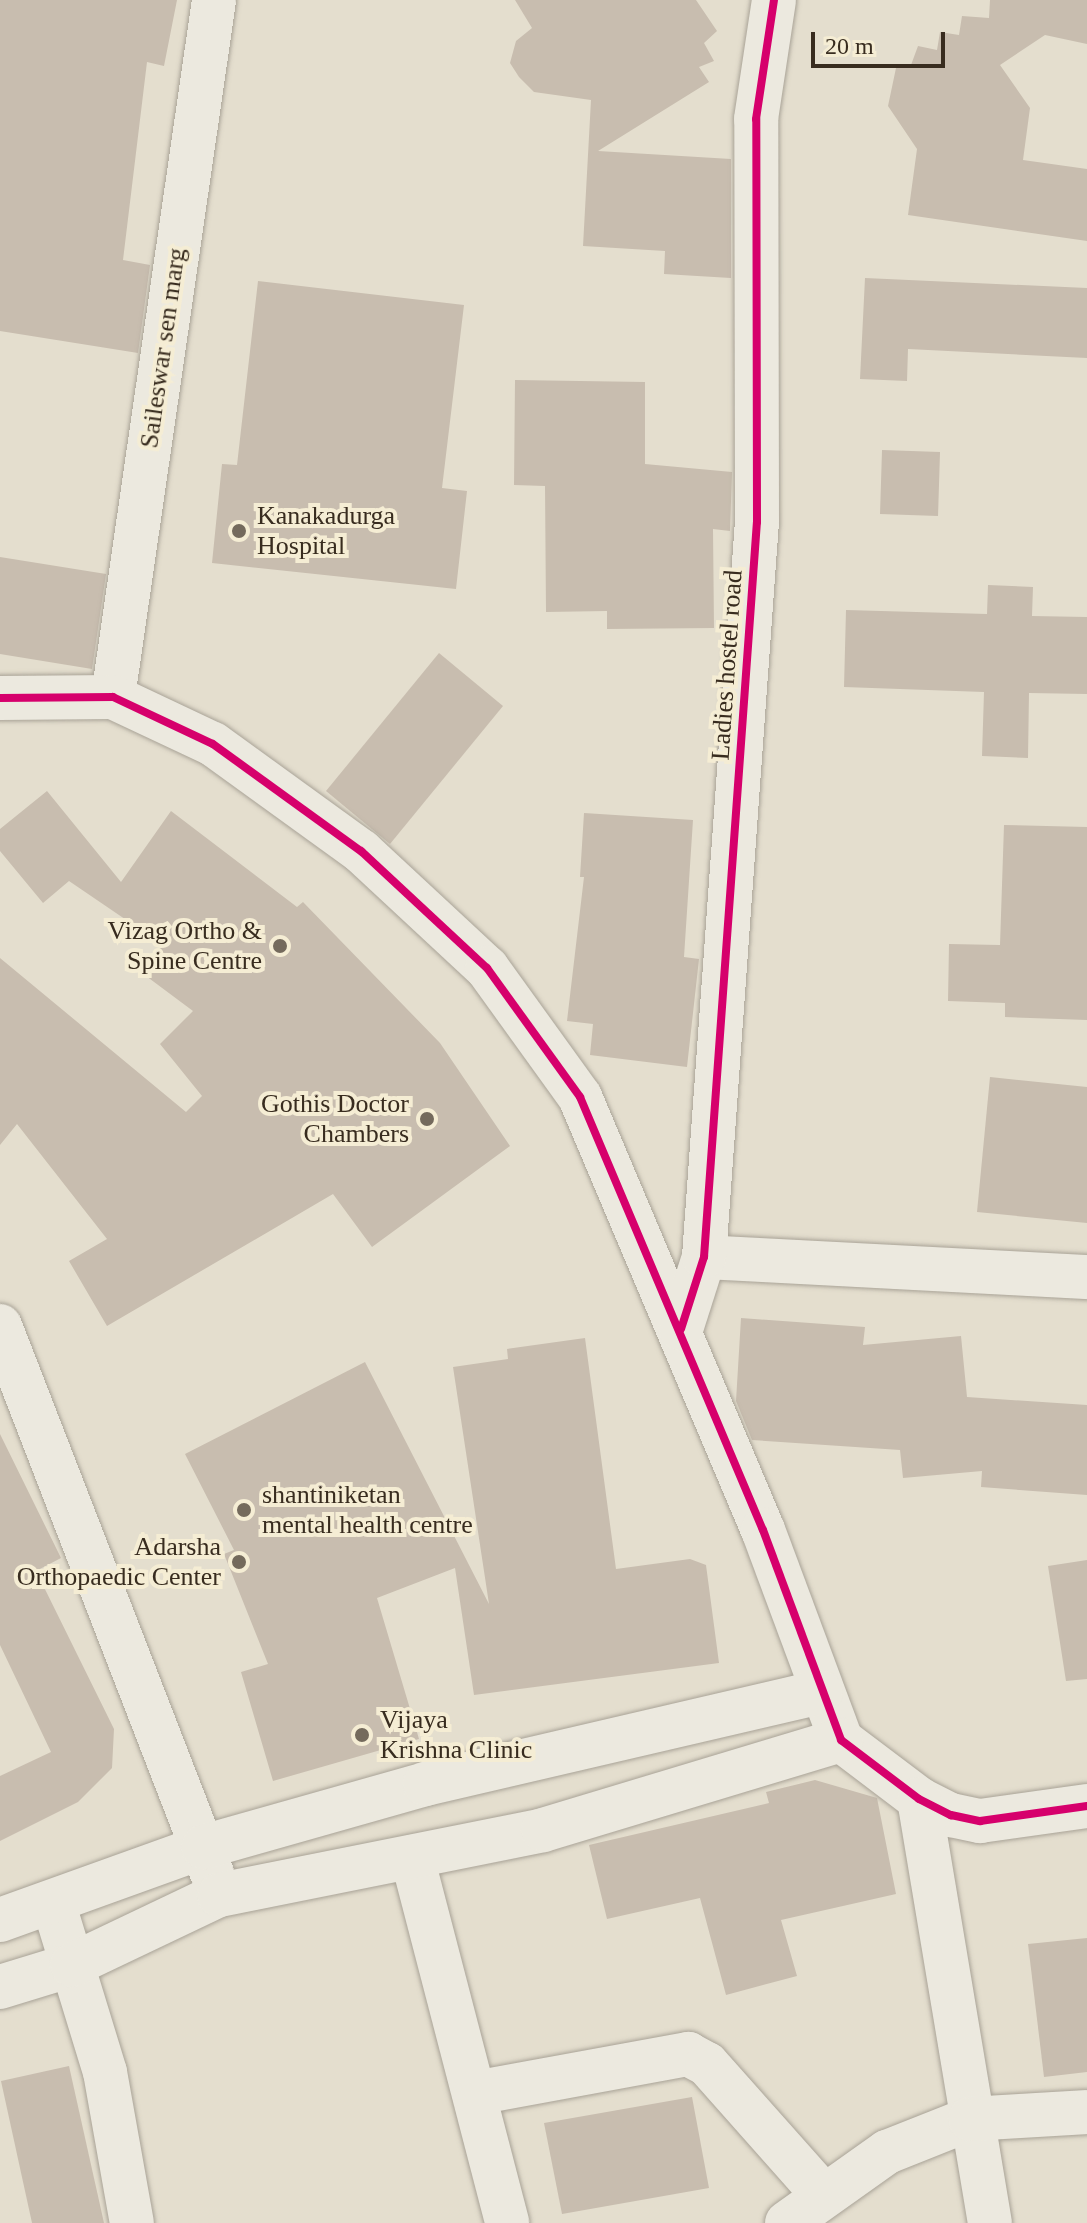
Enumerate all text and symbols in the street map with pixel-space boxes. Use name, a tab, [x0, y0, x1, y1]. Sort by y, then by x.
scale bar	[815, 16, 949, 66]
text: 20 m	[825, 33, 874, 59]
street label: Saileswar sen marg	[134, 246, 192, 450]
place label: Kanakadurga Hospital	[257, 500, 395, 562]
marker: Kanakadurga Hospital	[228, 520, 250, 542]
street label: Ladies hostel road	[705, 569, 749, 761]
place label: Vizag Ortho & Spine Centre	[108, 915, 262, 976]
marker: Vizag Ortho & Spine Centre	[269, 935, 291, 957]
place label: Gothis Doctor Chambers	[261, 1088, 409, 1150]
marker: Gothis Doctor Chambers	[416, 1108, 438, 1130]
place label: shantiniketan mental health centre	[262, 1479, 473, 1540]
marker: shantiniketan mental health centre	[233, 1499, 255, 1521]
place label: Adarsha Orthopaedic Center	[17, 1531, 221, 1592]
marker: Adarsha Orthopaedic Center	[228, 1551, 250, 1573]
place label: Vijaya Krishna Clinic	[380, 1704, 532, 1766]
marker: Vijaya Krishna Clinic	[351, 1724, 373, 1746]

